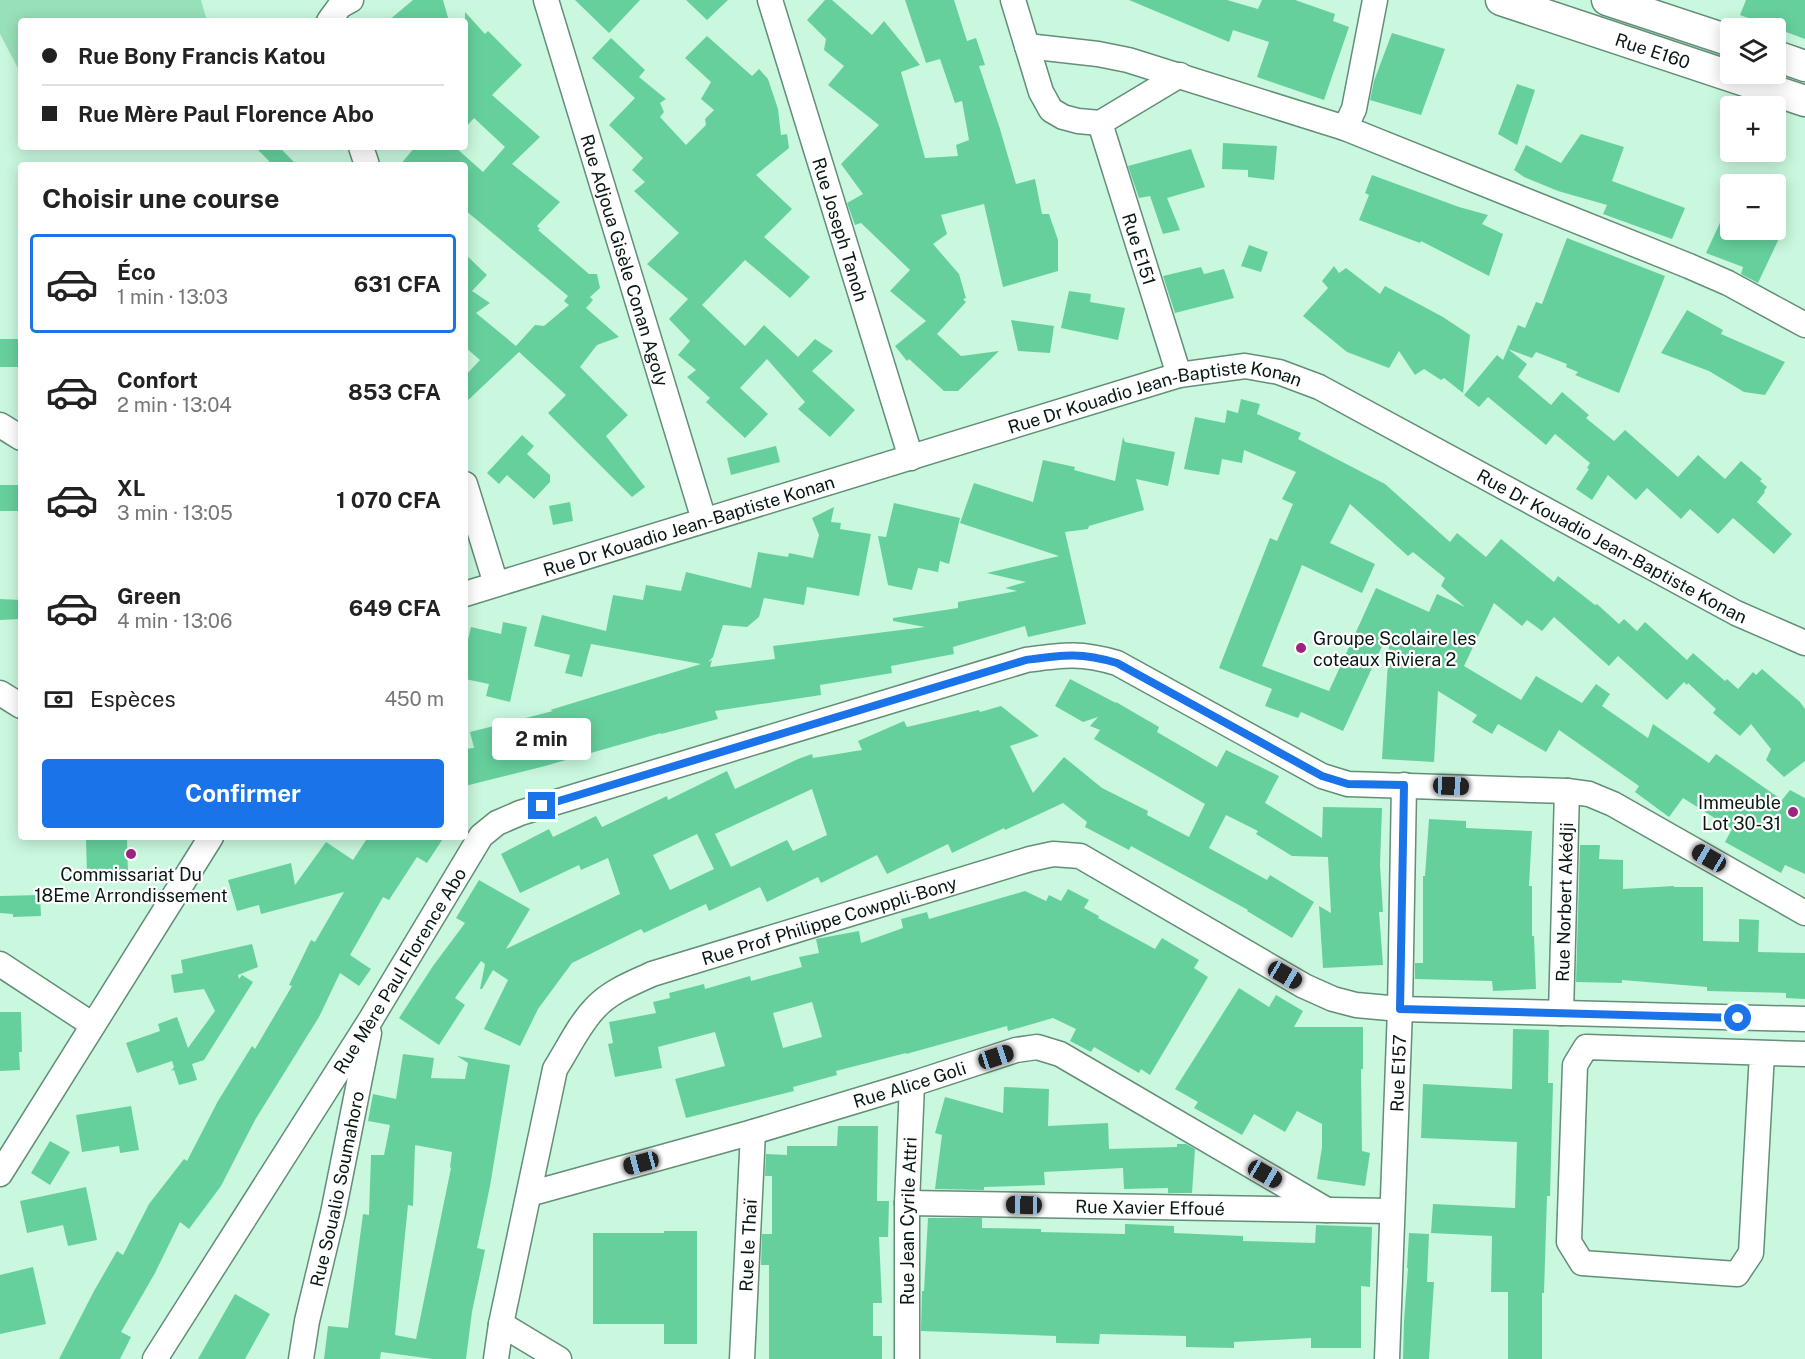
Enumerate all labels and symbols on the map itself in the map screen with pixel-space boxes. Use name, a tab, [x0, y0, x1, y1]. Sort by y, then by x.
street label: Rue E160	[1613, 28, 1693, 73]
street label: Rue Adjoua Gisèle Conan Agoly	[577, 132, 673, 389]
street label: Rue Joseph Tanoh	[809, 155, 873, 304]
street label: Rue E151	[1118, 210, 1161, 288]
street label: Rue Dr Kouadio Jean-Baptiste Konan	[1005, 355, 1305, 437]
street label: Rue Dr Kouadio Jean-Baptiste Konan	[1473, 464, 1750, 627]
street label: Rue Dr Kouadio Jean-Baptiste Konan	[540, 471, 837, 580]
place label: Groupe Scolaire les coteaux Riviera 2	[1313, 628, 1476, 670]
marker: Groupe Scolaire les coteaux Riviera 2	[1294, 641, 1308, 655]
callout: 2 min	[492, 719, 592, 761]
car	[1433, 776, 1469, 796]
route end	[528, 792, 555, 819]
place label: Immeuble Lot 30-31	[1698, 792, 1781, 834]
marker: Immeuble Lot 30-31	[1786, 805, 1800, 819]
street label: Rue Norbert Akédji	[1551, 822, 1577, 982]
car	[1689, 841, 1729, 875]
marker: Commissariat Du 18Eme Arrondissement	[124, 847, 138, 861]
place label: Commissariat Du 18Eme Arrondissement	[34, 864, 228, 906]
street label: Rue Mère Paul Florence Abo	[329, 864, 470, 1077]
street label: Rue Prof Philippe Cowppli-Bony	[699, 871, 960, 969]
car	[1265, 958, 1305, 992]
route start	[1724, 1004, 1751, 1031]
street label: Rue E157	[1386, 1034, 1410, 1112]
car	[976, 1043, 1016, 1071]
street label: Rue Alice Goli	[851, 1057, 968, 1112]
street label: Rue Soualio Soumahoro	[305, 1089, 368, 1289]
street label: Rue Jean Cyrile Attri	[896, 1136, 920, 1305]
car	[621, 1150, 661, 1176]
car	[1245, 1157, 1285, 1191]
street label: Rue Xavier Effoué	[1075, 1195, 1225, 1219]
car	[1006, 1196, 1042, 1214]
street label: Rue le Thaï	[735, 1198, 760, 1292]

